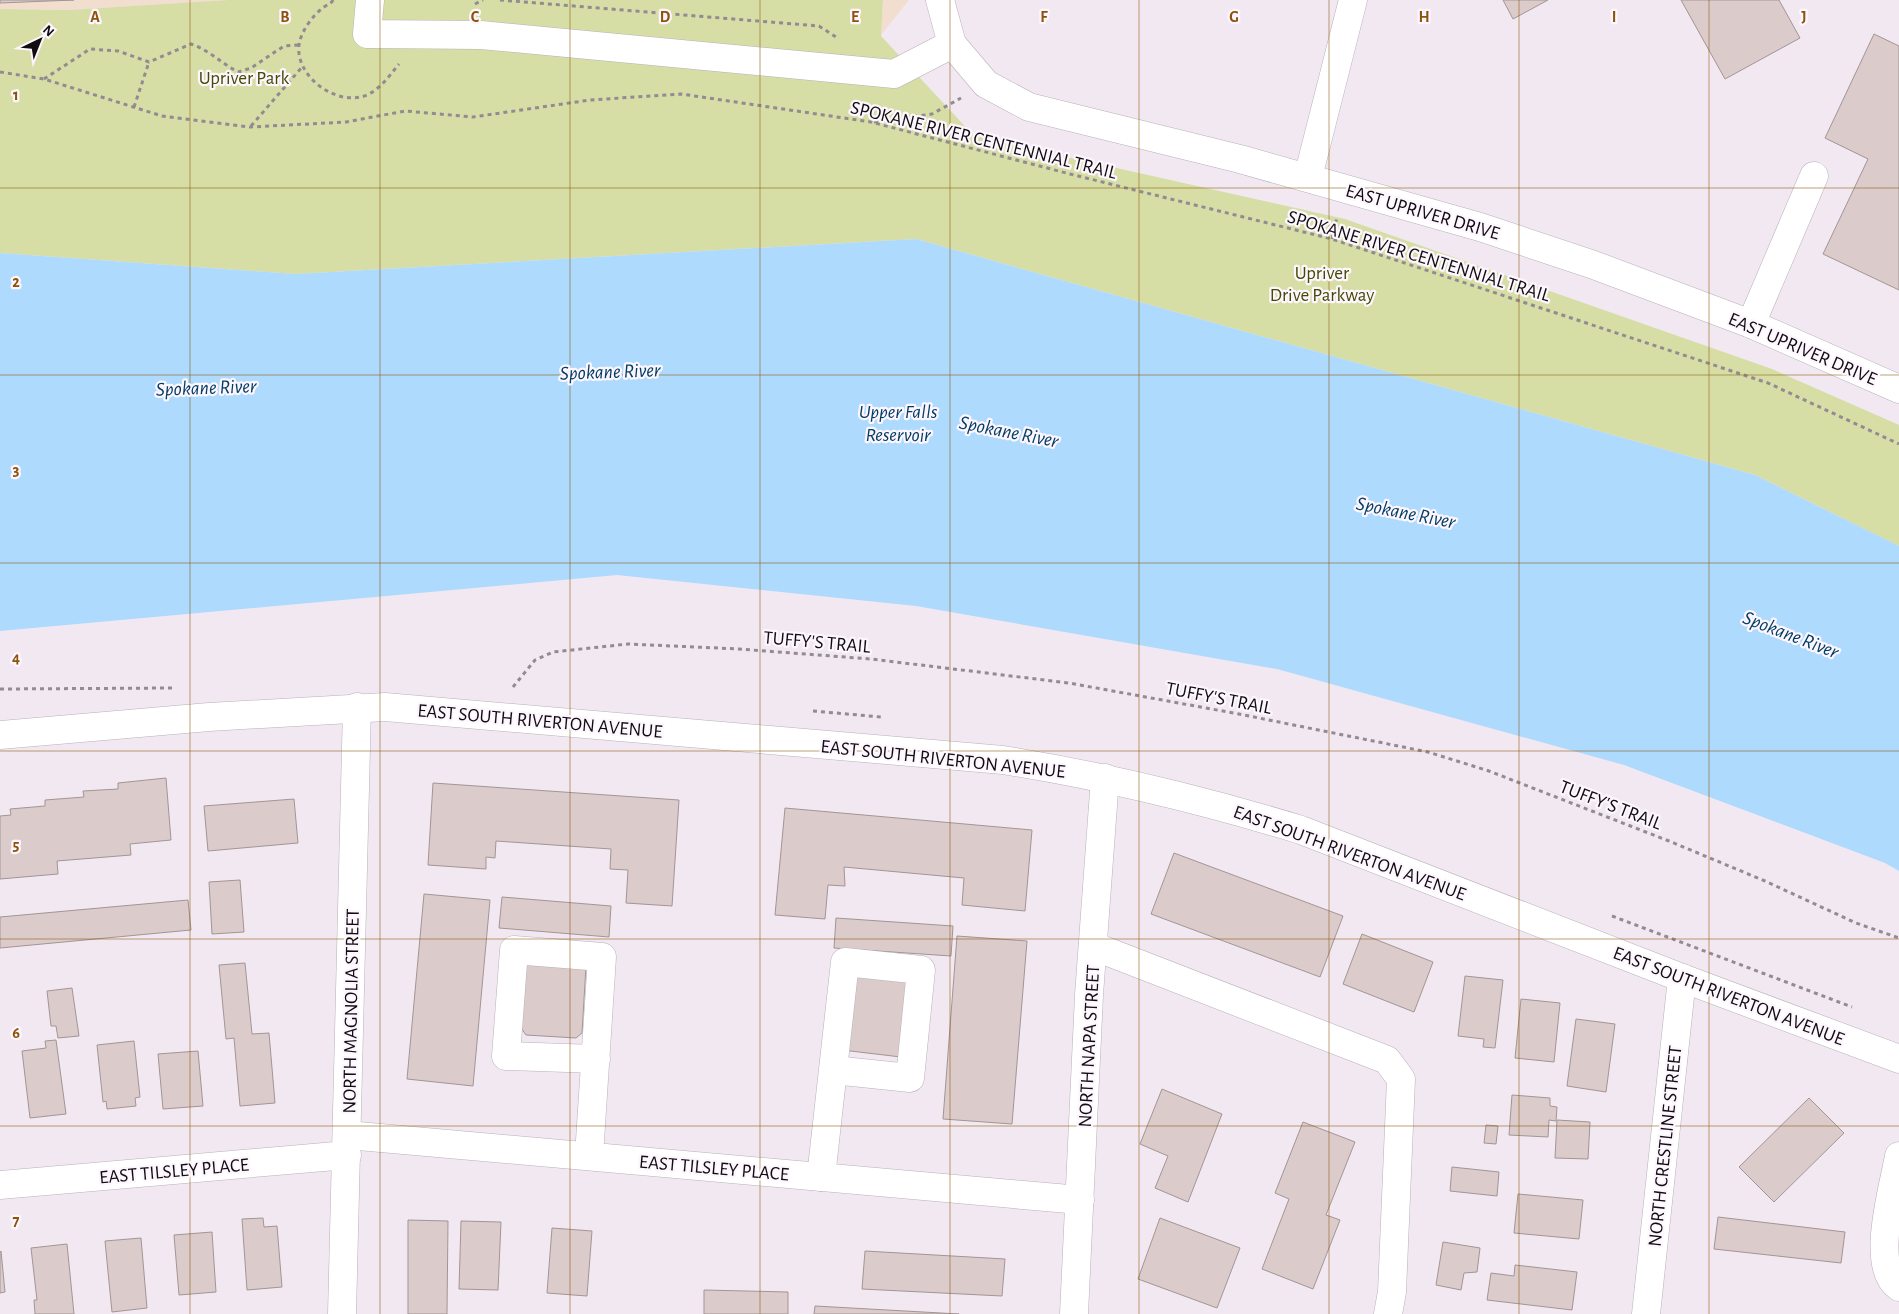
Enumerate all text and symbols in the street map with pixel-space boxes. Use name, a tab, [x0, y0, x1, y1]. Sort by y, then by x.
text: A	[90, 9, 100, 25]
text: B	[280, 9, 290, 25]
text: C	[471, 9, 480, 25]
text: D	[660, 9, 671, 25]
text: E	[851, 9, 859, 25]
text: F	[1040, 9, 1048, 25]
text: G	[1229, 9, 1239, 25]
text: H	[1418, 9, 1430, 25]
text: I	[1612, 9, 1616, 25]
text: J	[1801, 9, 1807, 25]
north arrow	[15, 15, 65, 65]
text: N	[40, 23, 57, 40]
park label: Upriver Park	[199, 69, 289, 88]
text: 1	[13, 87, 19, 103]
street label: SPOKANE RIVER CENTENNIAL TRAIL	[849, 98, 1119, 183]
street label: EAST UPRIVER DRIVE	[1343, 181, 1502, 244]
street label: SPOKANE RIVER CENTENNIAL TRAIL	[1285, 207, 1552, 306]
park label: Upriver Drive Parkway	[1270, 264, 1374, 305]
text: 2	[12, 274, 20, 290]
street label: EAST UPRIVER DRIVE	[1725, 310, 1879, 389]
water label: Spokane River	[559, 360, 661, 384]
water label: Spokane River	[155, 376, 257, 400]
water label: Upper Falls Reservoir	[859, 402, 938, 445]
water label: Spokane River	[958, 413, 1061, 451]
text: 3	[13, 462, 20, 478]
water label: Spokane River	[1355, 494, 1458, 532]
water label: Spokane River	[1740, 608, 1842, 662]
street label: TUFFY'S TRAIL	[763, 628, 871, 657]
text: 4	[12, 650, 20, 666]
street label: TUFFY'S TRAIL	[1164, 679, 1273, 718]
street label: EAST SOUTH RIVERTON AVENUE	[417, 701, 663, 742]
street label: EAST SOUTH RIVERTON AVENUE	[820, 737, 1066, 782]
street label: TUFFY'S TRAIL	[1557, 777, 1664, 834]
street label: EAST SOUTH RIVERTON AVENUE	[1231, 802, 1468, 904]
text: 5	[13, 837, 20, 853]
street label: NORTH MAGNOLIA STREET	[340, 908, 363, 1114]
street label: EAST SOUTH RIVERTON AVENUE	[1610, 943, 1847, 1049]
street label: NORTH NAPA STREET	[1076, 964, 1103, 1128]
text: 6	[12, 1025, 20, 1041]
street label: NORTH CRESTLINE STREET	[1645, 1045, 1685, 1248]
street label: EAST TILSLEY PLACE	[638, 1152, 790, 1185]
street label: EAST TILSLEY PLACE	[98, 1155, 250, 1188]
text: 7	[13, 1213, 20, 1229]

